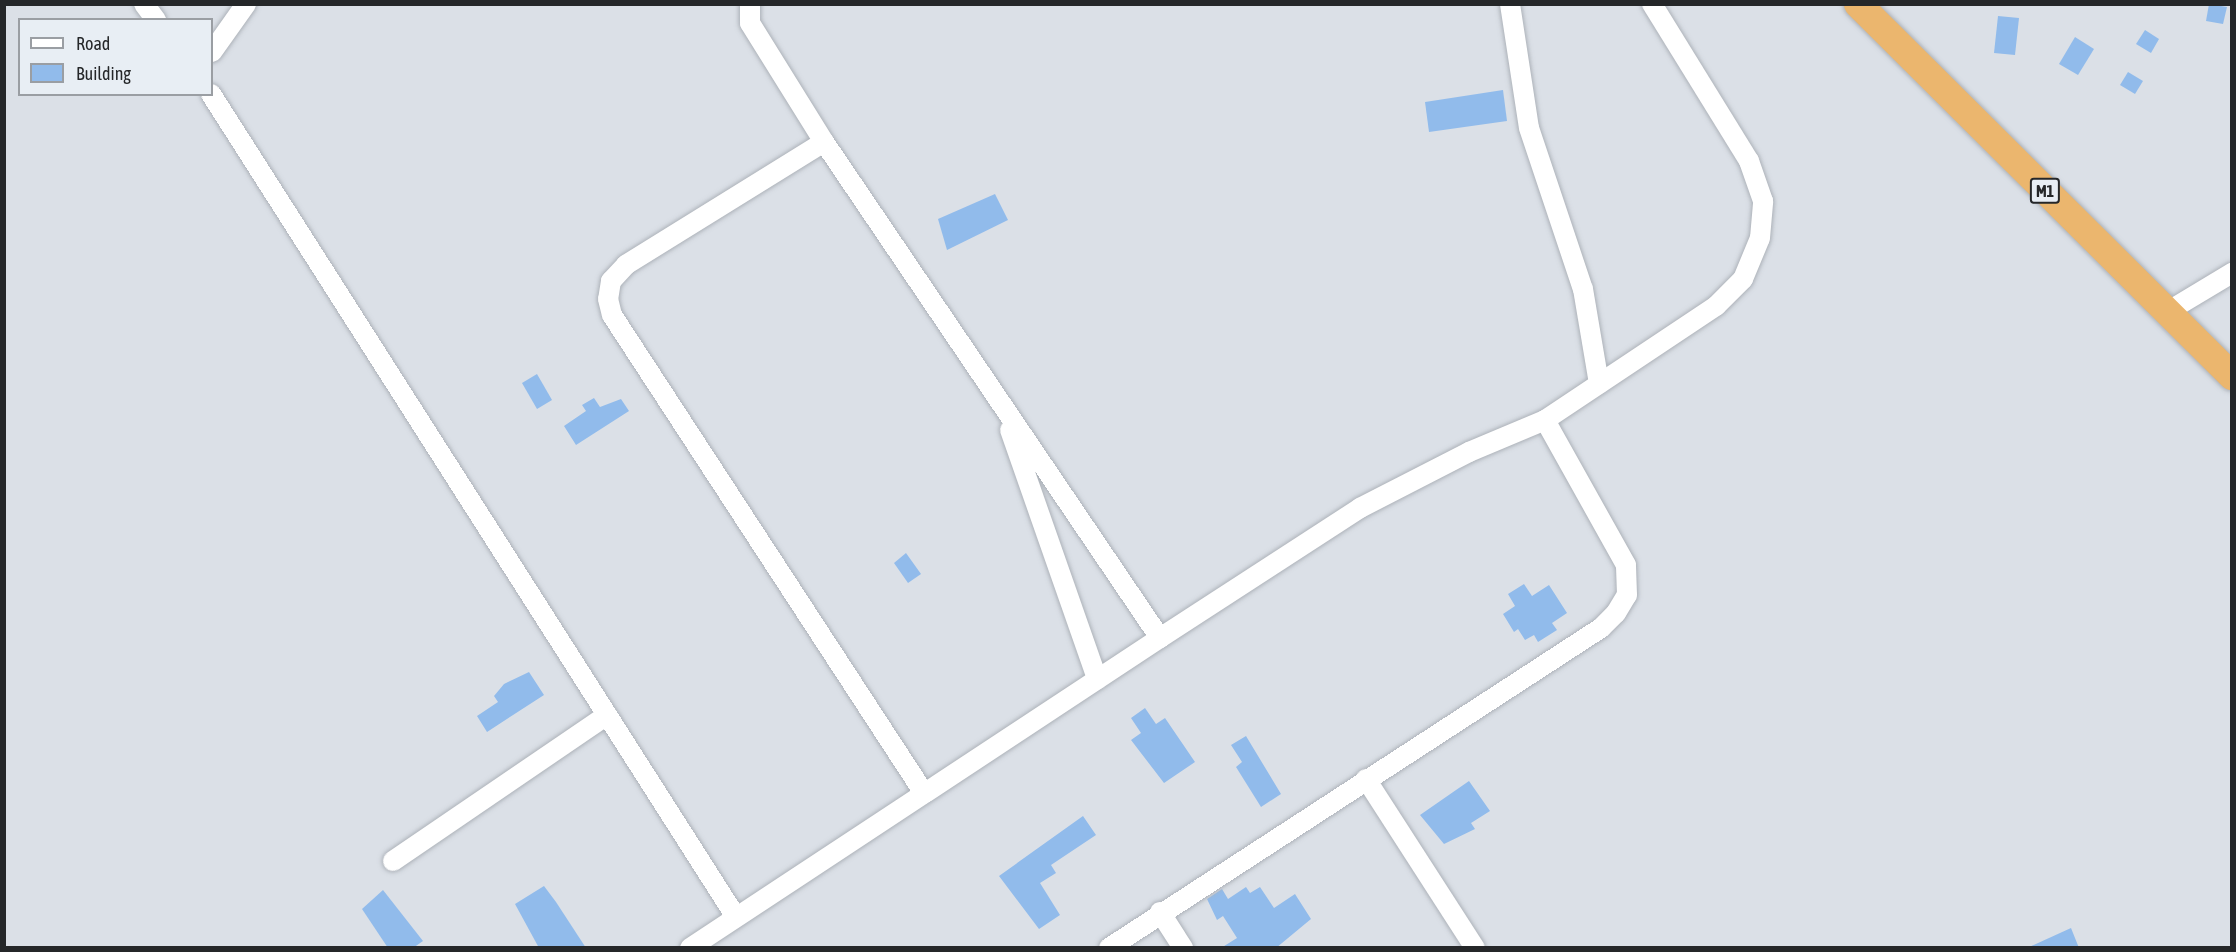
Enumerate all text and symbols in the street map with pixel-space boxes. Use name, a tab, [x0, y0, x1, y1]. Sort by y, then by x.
legend	[18, 18, 213, 96]
text: Road	[76, 33, 110, 54]
text: Building	[76, 63, 131, 84]
road number: M1	[2028, 178, 2062, 204]

